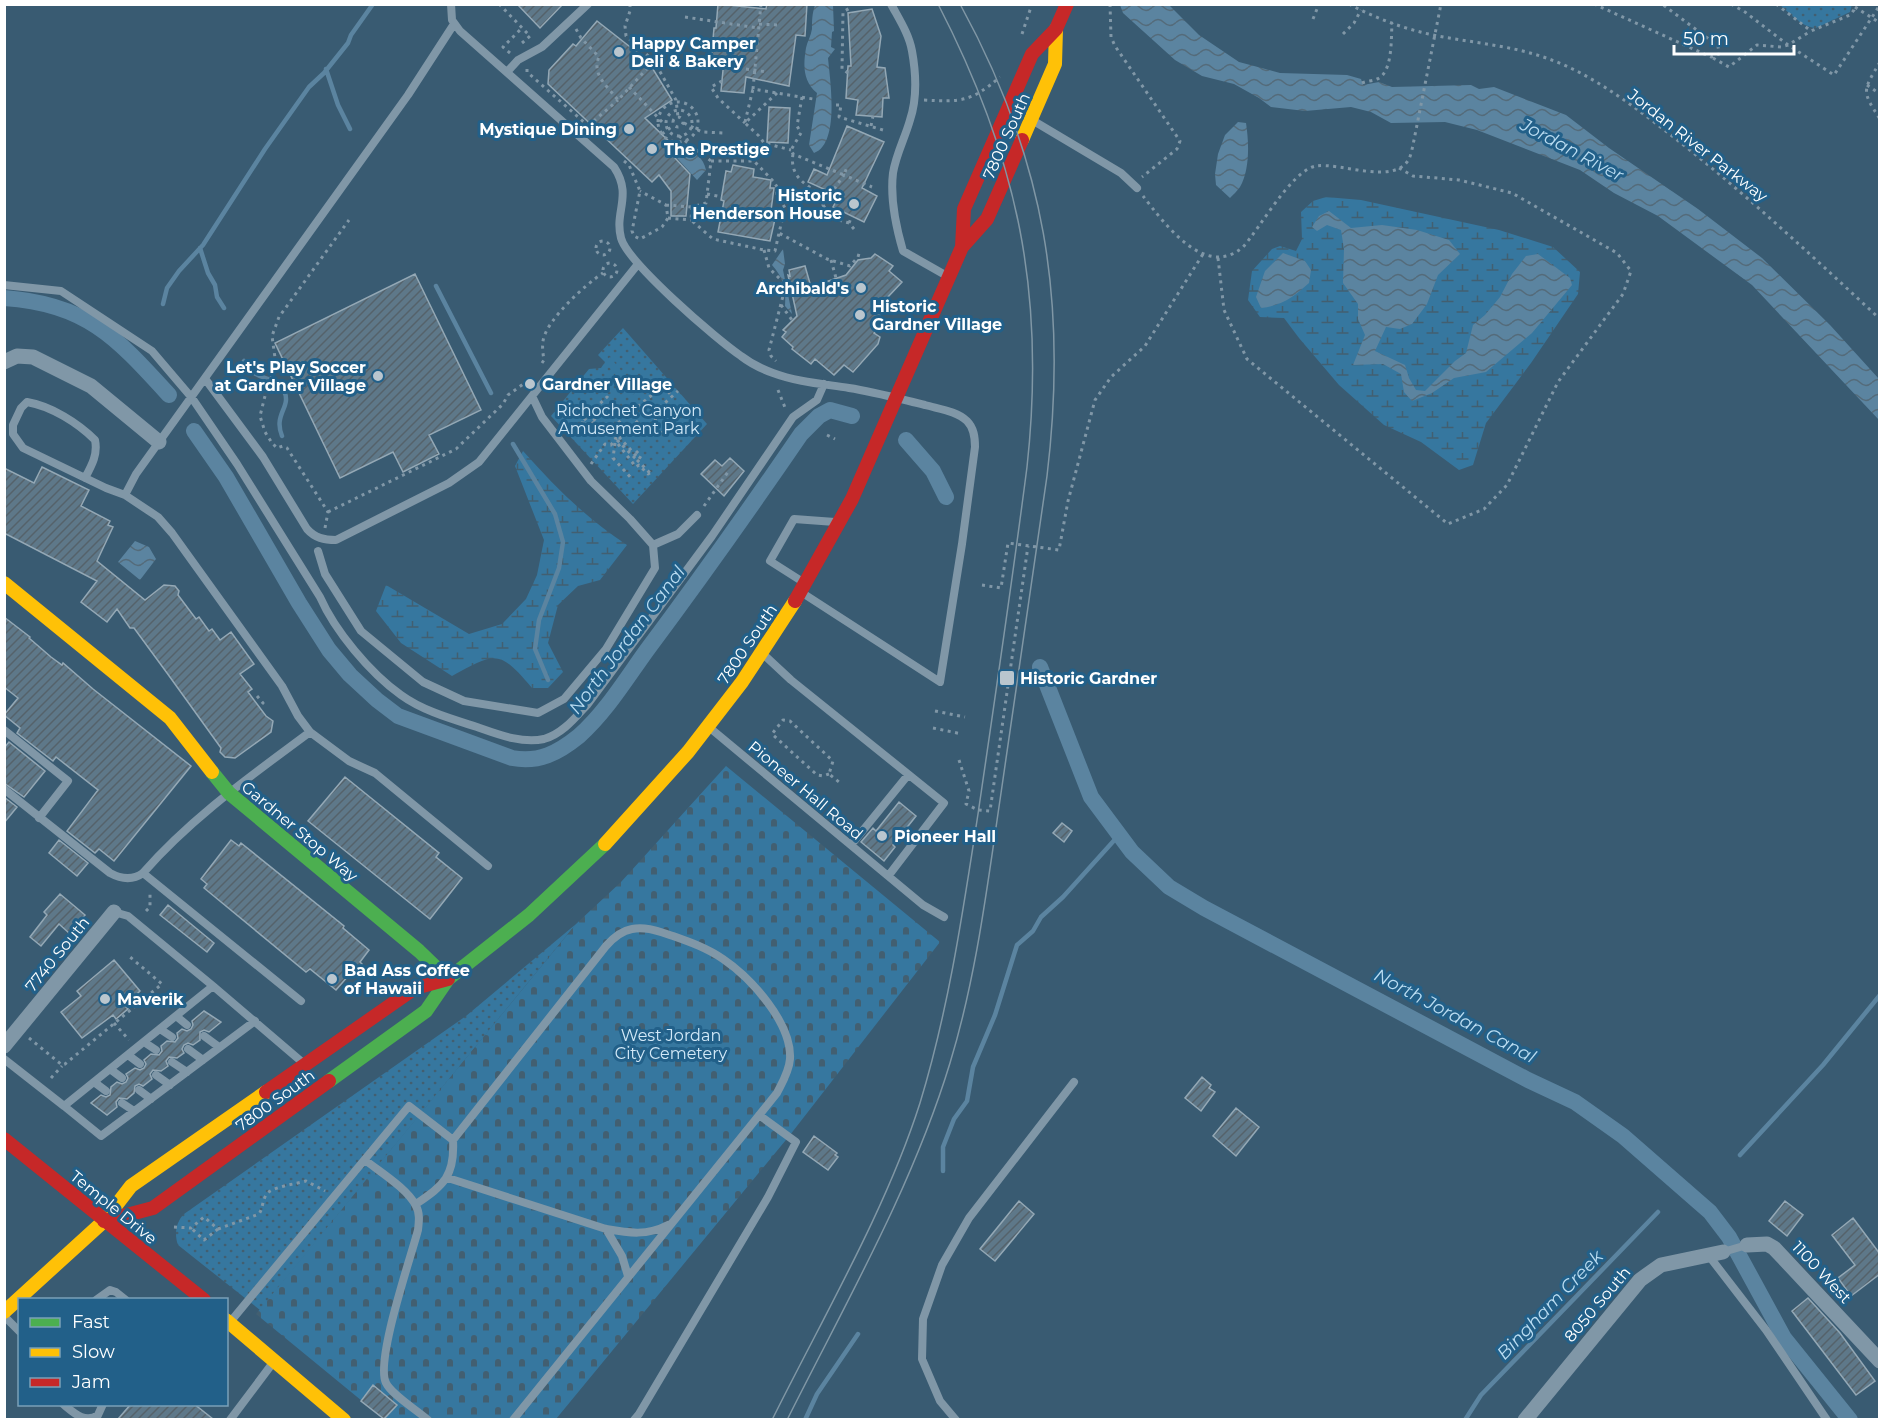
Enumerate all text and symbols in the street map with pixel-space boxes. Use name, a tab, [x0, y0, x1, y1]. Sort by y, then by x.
scale bar	[1674, 18, 1794, 56]
text: 50 m	[1683, 28, 1729, 50]
place label: Happy Camper Deli & Bakery	[631, 34, 756, 71]
marker: Happy Camper Deli & Bakery	[612, 45, 626, 59]
street label: Jordan River Parkway	[1623, 84, 1771, 206]
street label: 7800 South	[979, 90, 1034, 182]
water label: Jordan River	[1516, 113, 1628, 187]
place label: Mystique Dining	[479, 120, 617, 139]
marker: Mystique Dining	[622, 122, 636, 136]
place label: The Prestige	[664, 140, 770, 159]
marker: The Prestige	[645, 142, 659, 156]
place label: Historic Henderson House	[692, 186, 843, 223]
marker: Historic Henderson House	[847, 197, 861, 211]
place label: Archibald's	[755, 279, 849, 298]
marker: Archibald's	[854, 281, 868, 295]
place label: Historic Gardner Village	[872, 297, 1002, 334]
marker: Historic Gardner Village	[853, 308, 867, 322]
place label: Let's Play Soccer at Gardner Village	[214, 358, 366, 395]
marker: Let's Play Soccer at Gardner Village	[371, 369, 385, 383]
place label: Gardner Village	[542, 375, 672, 394]
marker: Gardner Village	[523, 377, 537, 391]
park label: Richochet Canyon Amusement Park	[556, 401, 702, 438]
water label: North Jordan Canal	[564, 561, 690, 718]
street label: 7800 South	[714, 601, 781, 688]
marker: Historic Gardner	[998, 669, 1016, 687]
place label: Historic Gardner	[1020, 669, 1157, 688]
street label: Pioneer Hall Road	[745, 737, 867, 844]
street label: Gardner Stop Way	[238, 777, 362, 886]
place label: Pioneer Hall	[894, 827, 996, 846]
marker: Pioneer Hall	[875, 829, 889, 843]
street label: 7740 South	[21, 913, 93, 996]
place label: Bad Ass Coffee of Hawaii	[344, 961, 470, 998]
water label: North Jordan Canal	[1370, 964, 1540, 1068]
marker: Bad Ass Coffee of Hawaii	[325, 972, 339, 986]
place label: Maverik	[117, 990, 184, 1009]
marker: Maverik	[98, 992, 112, 1006]
park label: West Jordan City Cemetery	[615, 1026, 728, 1063]
street label: 7800 South	[232, 1065, 318, 1135]
street label: Temple Drive	[67, 1167, 161, 1248]
street label: 1100 West	[1788, 1237, 1855, 1308]
water label: Bingham Creek	[1492, 1245, 1609, 1364]
street label: 8050 South	[1560, 1263, 1634, 1346]
legend	[18, 1298, 228, 1406]
text: Fast	[72, 1311, 110, 1333]
text: Slow	[72, 1341, 115, 1363]
text: Jam	[71, 1371, 111, 1393]

